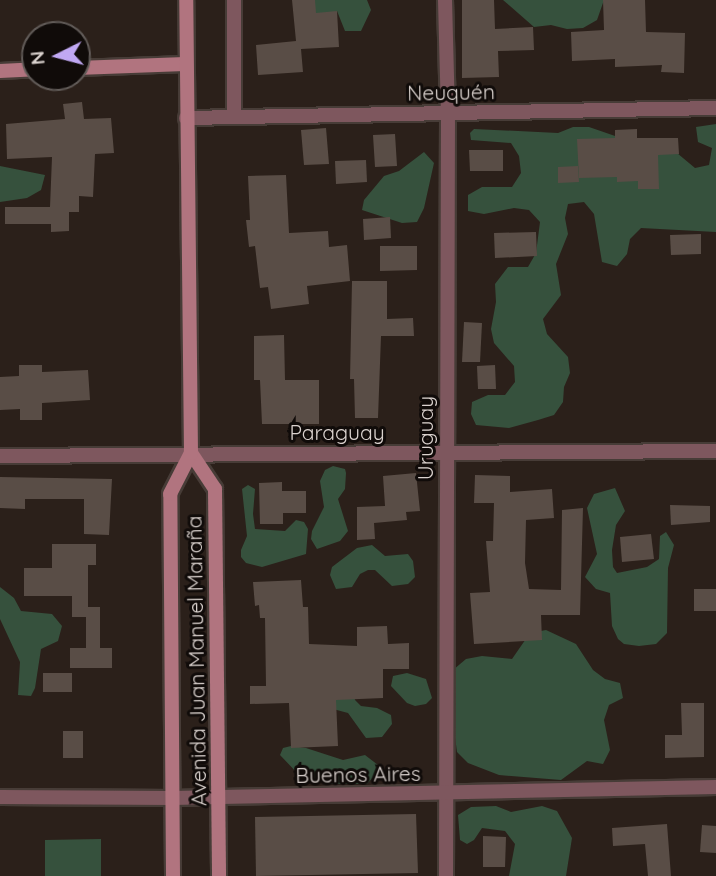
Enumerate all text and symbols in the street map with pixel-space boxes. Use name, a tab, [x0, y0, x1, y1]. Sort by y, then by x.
north arrow	[21, 21, 91, 91]
text: N	[24, 50, 50, 66]
street label: Neuquén	[407, 79, 495, 105]
street label: Uruguay	[412, 396, 438, 480]
street label: Paraguay	[289, 419, 385, 445]
street label: Avenida Juan Manuel Maraña	[181, 516, 211, 806]
street label: Buenos Aires	[295, 760, 421, 788]

